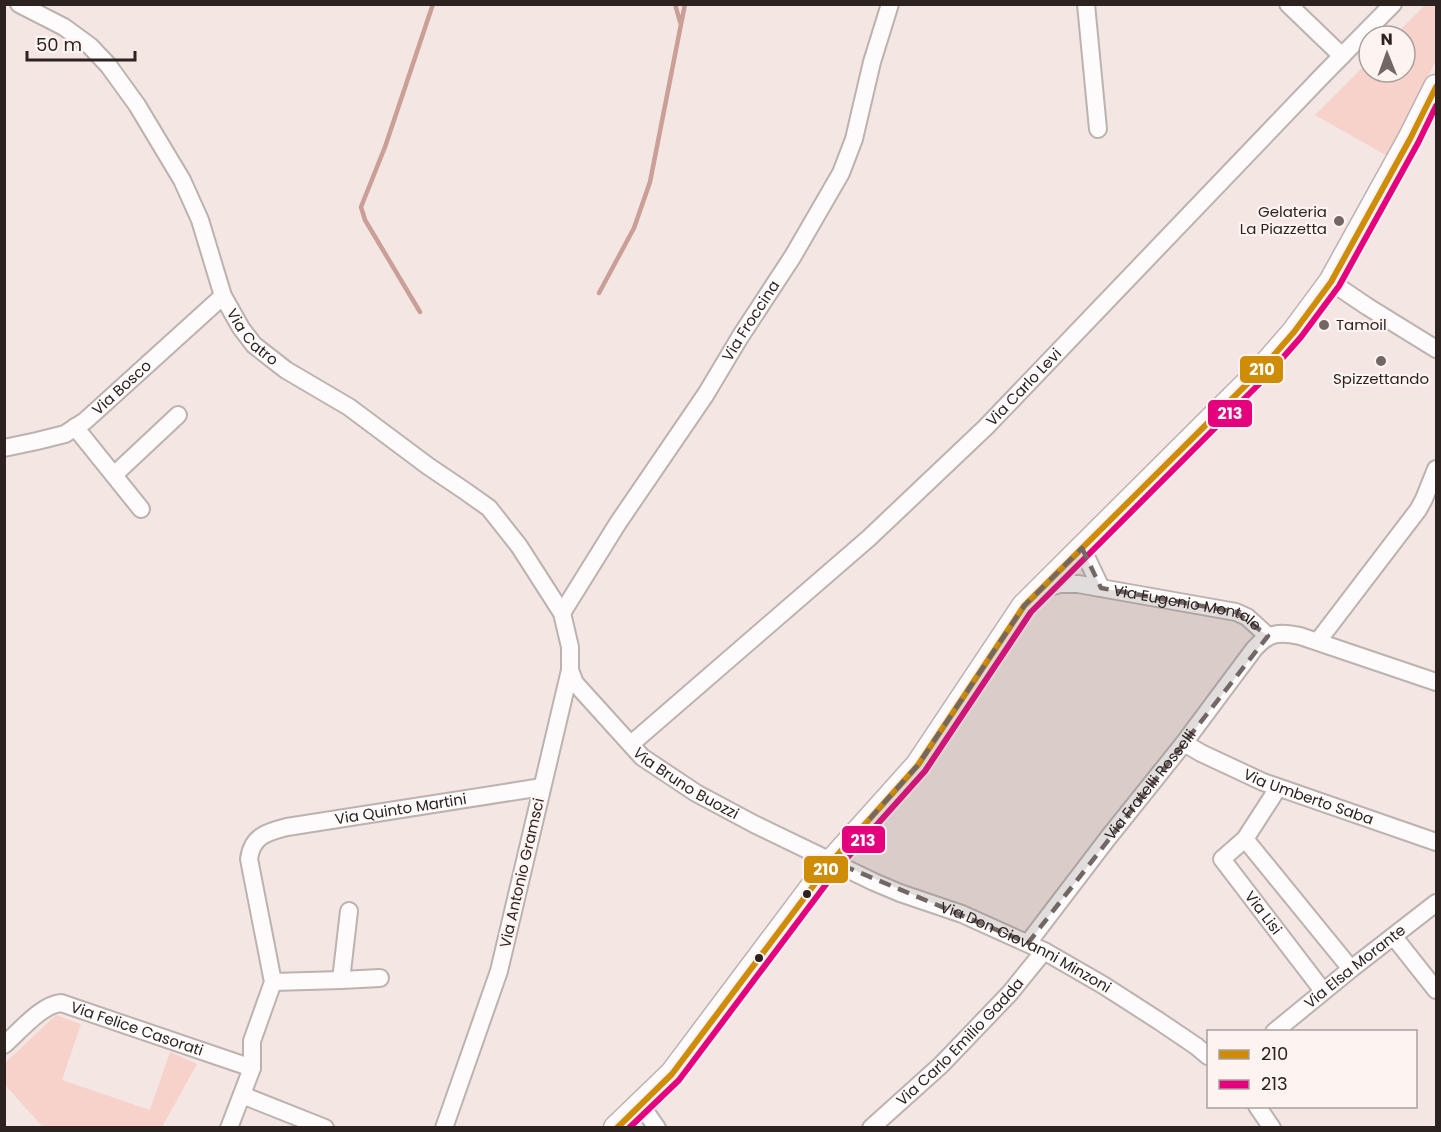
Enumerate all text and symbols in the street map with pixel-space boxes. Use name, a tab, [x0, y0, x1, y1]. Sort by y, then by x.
scale bar	[27, 24, 135, 62]
north arrow	[1357, 24, 1417, 84]
text: N	[1381, 28, 1393, 51]
text: 50 m	[36, 32, 82, 57]
place label: Gelateria La Piazzetta	[1240, 201, 1327, 239]
marker: Gelateria La Piazzetta	[1332, 214, 1346, 228]
street label: Via Froccina	[717, 276, 784, 365]
street label: Via Catro	[222, 304, 283, 370]
place label: Tamoil	[1336, 314, 1387, 335]
marker: Tamoil	[1317, 318, 1331, 332]
street label: Via Carlo Levi	[981, 343, 1066, 431]
marker: Spizzettando	[1374, 354, 1388, 368]
street label: Via Bosco	[87, 355, 156, 420]
line badge: 210	[1239, 355, 1284, 384]
text: 210	[1249, 358, 1275, 381]
place label: Spizzettando	[1333, 368, 1429, 389]
line badge: 213	[1207, 399, 1253, 428]
text: 213	[1218, 402, 1242, 425]
street label: Via Eugenio Montale	[1112, 579, 1266, 635]
street label: Via Fratelli Rosselli	[1099, 725, 1201, 844]
street label: Via Bruno Buozzi	[628, 743, 743, 824]
street label: Via Umberto Saba	[1240, 763, 1377, 830]
street label: Via Quinto Martini	[333, 788, 468, 829]
street label: Via Antonio Gramsci	[494, 796, 549, 950]
line badge: 213	[841, 825, 886, 854]
text: 213	[851, 829, 875, 852]
line badge: 210	[803, 855, 849, 884]
text: 210	[813, 858, 839, 881]
street label: Via Lisi	[1240, 886, 1287, 939]
unlabelled marker	[801, 888, 813, 900]
street label: Via Don Giovanni Minzoni	[937, 896, 1115, 998]
street label: Via Elsa Morante	[1300, 919, 1410, 1013]
unlabelled marker	[753, 952, 765, 964]
street label: Via Carlo Emilio Gadda	[892, 973, 1028, 1110]
street label: Via Felice Casorati	[68, 996, 206, 1061]
legend	[1207, 1030, 1417, 1108]
text: 210	[1261, 1041, 1288, 1066]
text: 213	[1261, 1071, 1288, 1096]

